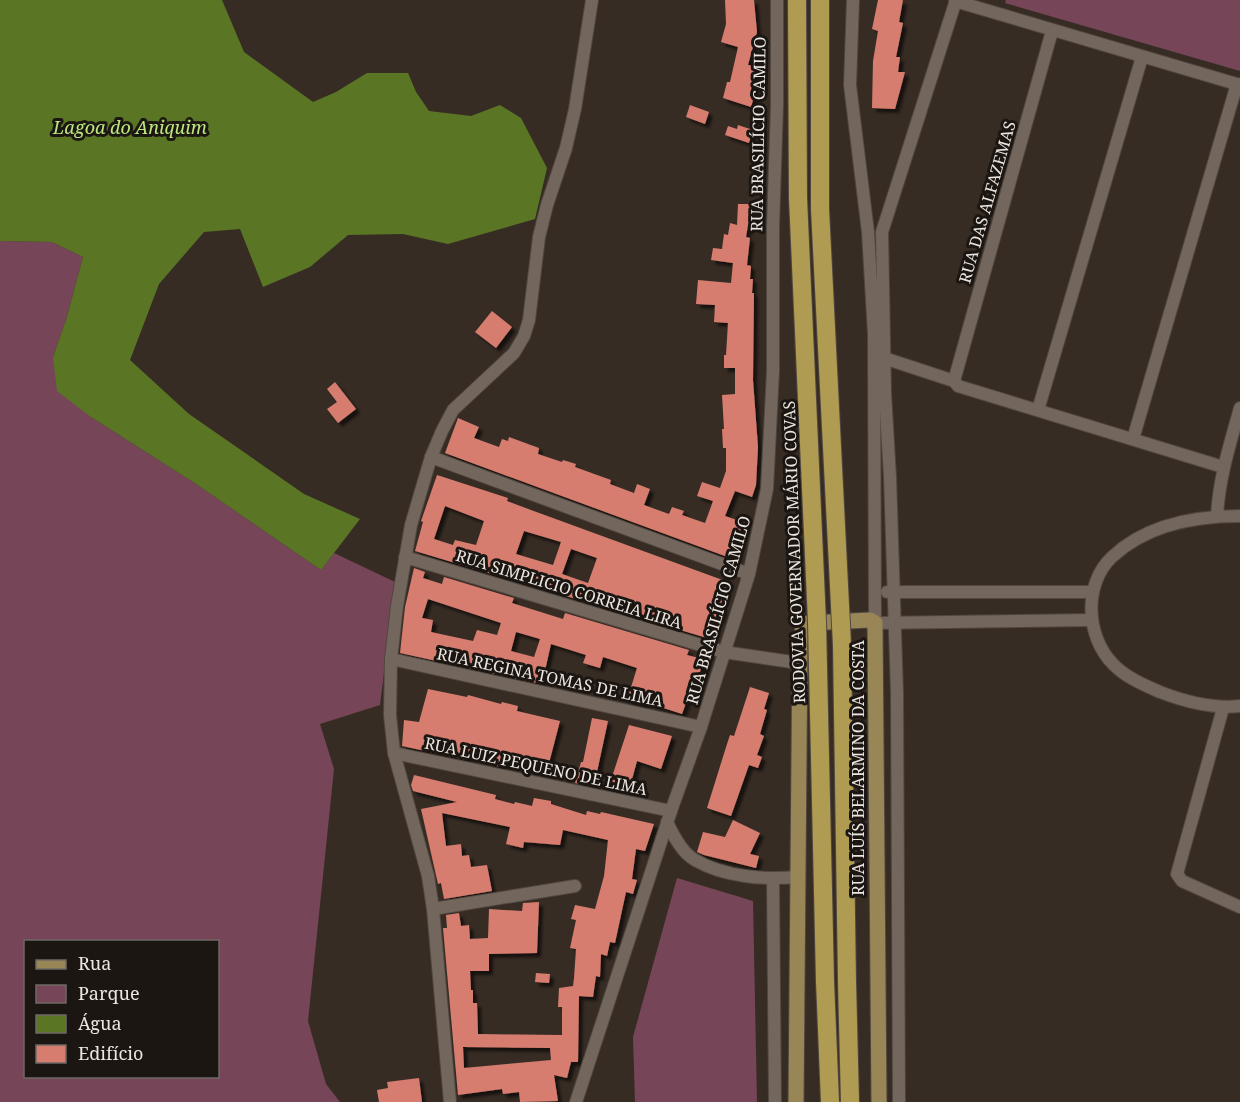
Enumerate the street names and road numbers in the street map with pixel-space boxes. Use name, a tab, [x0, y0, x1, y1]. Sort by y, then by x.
street label: RUA BRASILÍCIO CAMILO	[745, 36, 771, 232]
street label: RUA DAS ALFAZEMAS	[953, 118, 1021, 286]
street label: RODOVIA GOVERNADOR MÁRIO COVAS	[778, 400, 810, 704]
street label: RUA BRASILÍCIO CAMILO	[681, 513, 755, 707]
street label: RUA SIMPLICIO CORREIA LIRA	[453, 544, 685, 634]
street label: RUA LUÍS BELARMINO DA COSTA	[847, 640, 869, 896]
street label: RUA REGINA TOMAS DE LIMA	[435, 642, 666, 712]
street label: RUA LUIZ PEQUENO DE LIMA	[423, 732, 650, 801]

